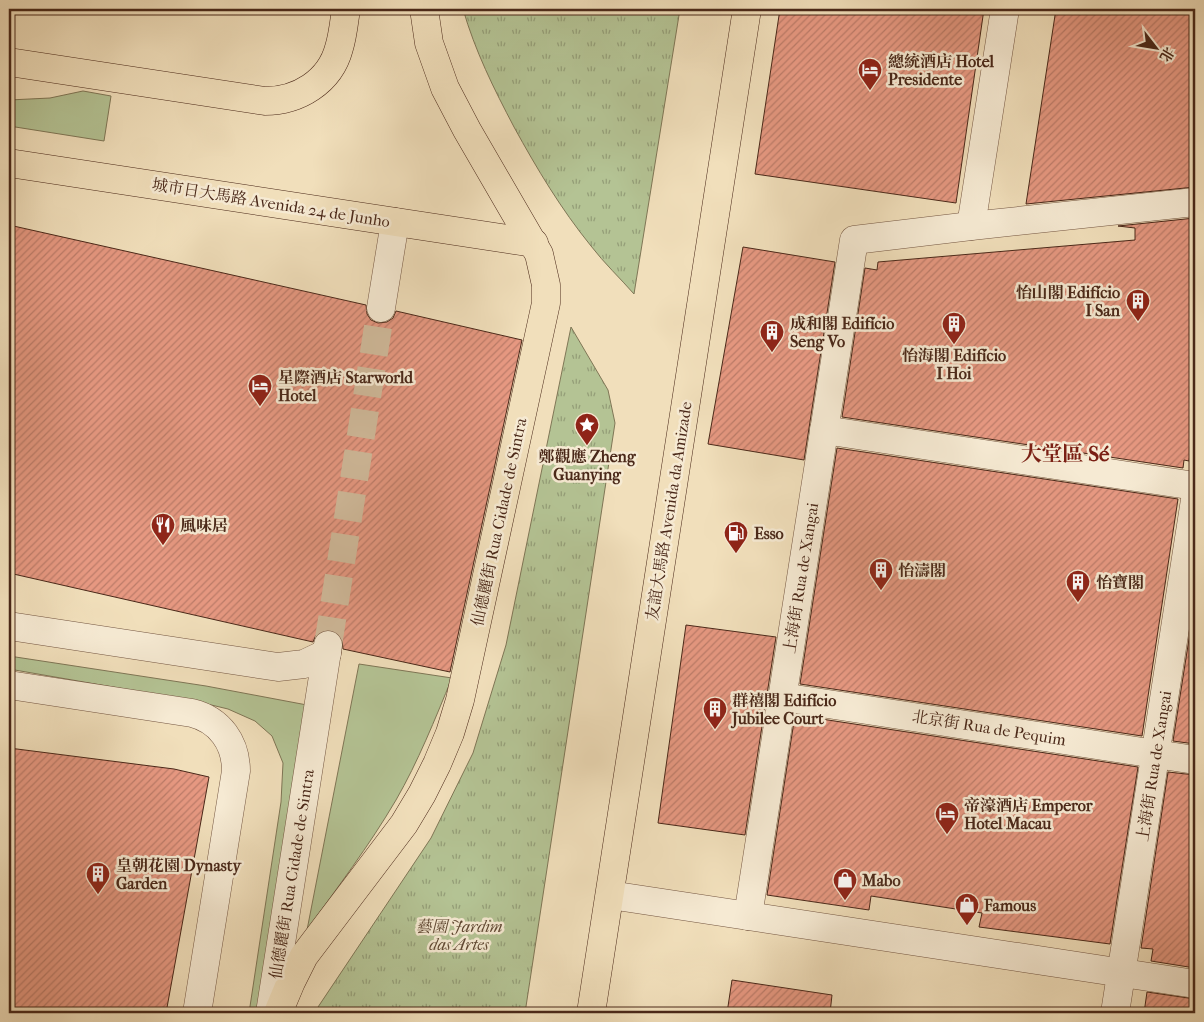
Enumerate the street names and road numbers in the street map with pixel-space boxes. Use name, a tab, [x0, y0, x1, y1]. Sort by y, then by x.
street label: 城市日大馬路 Avenida 24 de Junho	[151, 175, 391, 231]
street label: 友誼大馬路 Avenida da Amizade	[642, 400, 696, 622]
street label: 仙德麗街 Rua Cidade de Sintra	[468, 416, 530, 628]
street label: 上海街 Rua de Xangai	[780, 501, 822, 655]
street label: 上海街 Rua de Xangai	[1133, 689, 1175, 843]
street label: 北京街 Rua de Pequim	[911, 706, 1068, 750]
street label: 仙德麗街 Rua Cidade de Sintra	[266, 767, 318, 980]

